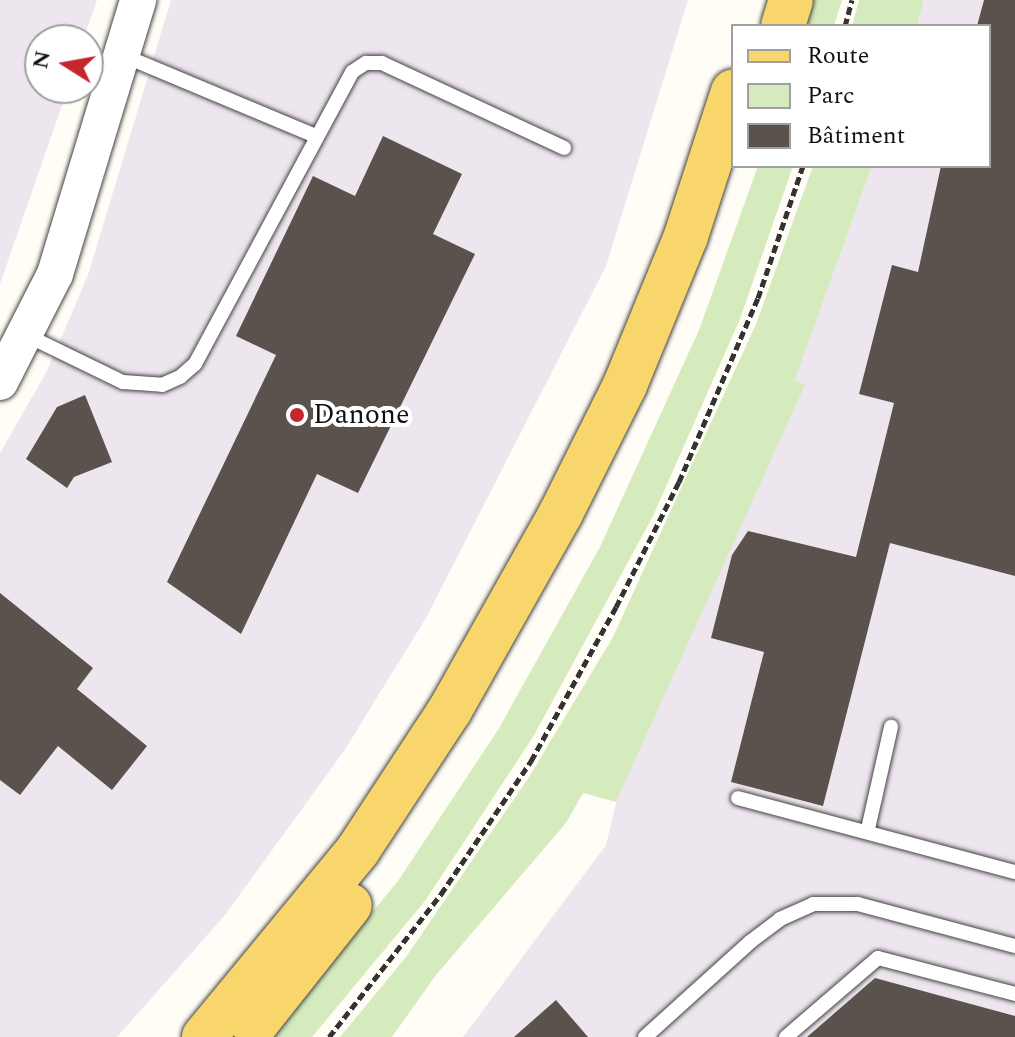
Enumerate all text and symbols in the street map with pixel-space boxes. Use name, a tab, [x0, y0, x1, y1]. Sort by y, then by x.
north arrow	[24, 24, 104, 104]
legend	[731, 24, 991, 168]
text: Route	[807, 38, 869, 74]
text: N	[24, 48, 60, 72]
text: Parc	[807, 78, 855, 114]
text: Bâtiment	[807, 118, 905, 154]
place label: Danone	[313, 398, 410, 432]
marker: Danone	[288, 406, 306, 424]

